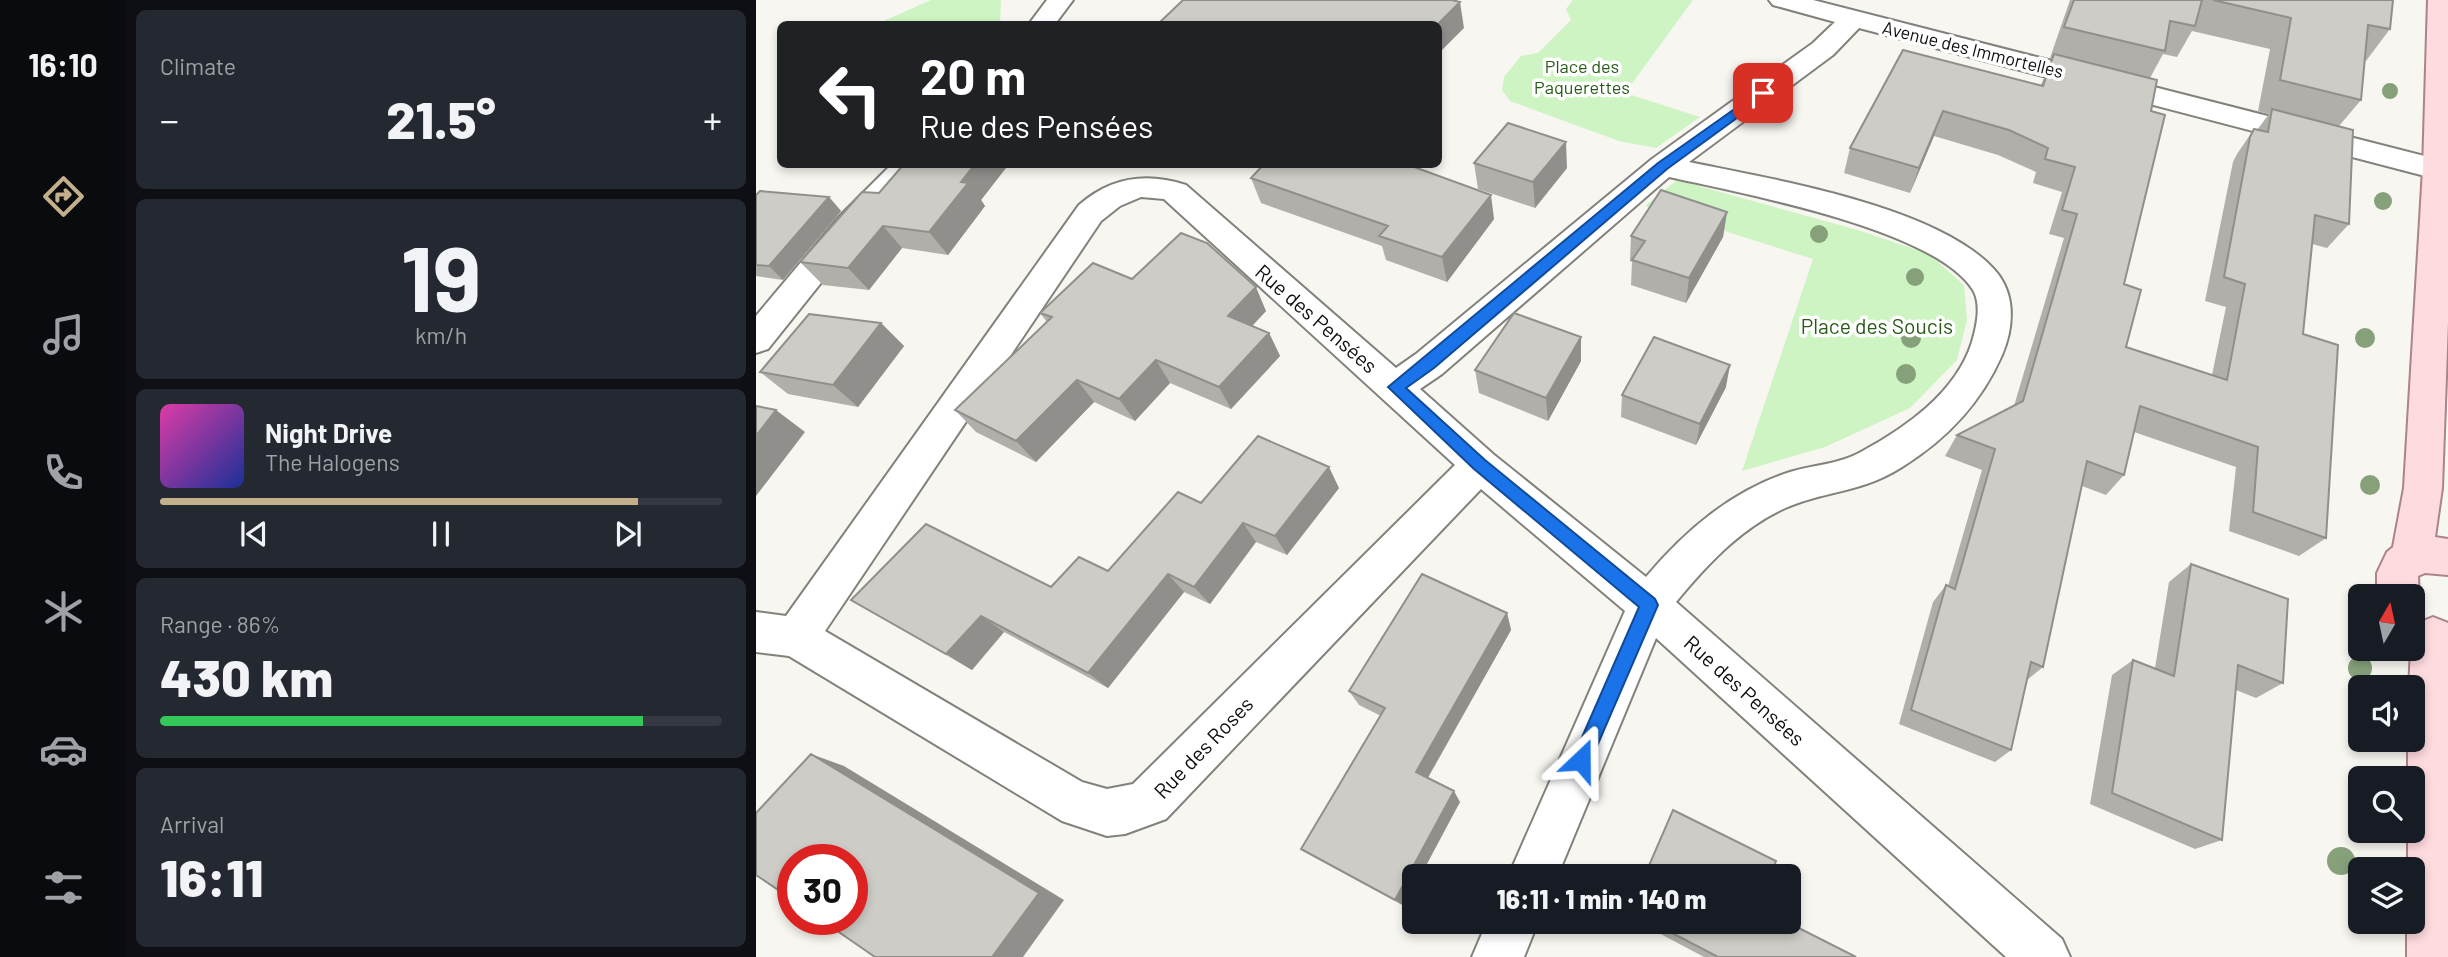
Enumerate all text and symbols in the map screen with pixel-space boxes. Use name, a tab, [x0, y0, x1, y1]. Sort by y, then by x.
street label: Avenue des Immortelles	[1880, 16, 2066, 82]
text: 16:10	[28, 45, 98, 83]
text: 20 m	[920, 46, 1026, 105]
icon: left	[805, 49, 896, 140]
text: Climate	[160, 52, 236, 80]
park label: Place des Paquerettes	[1534, 55, 1630, 98]
pin	[1733, 63, 1793, 123]
icon: arrive	[1744, 74, 1782, 112]
text: 21.5°	[386, 87, 496, 149]
text: −	[160, 96, 179, 142]
text: +	[703, 96, 722, 142]
text: Rue des Pensées	[920, 106, 1154, 144]
icon: directions	[39, 172, 88, 221]
text: 19	[401, 221, 481, 330]
street label: Rue des Pensées	[1251, 258, 1383, 378]
icon: music	[39, 310, 88, 359]
park label: Place des Soucis	[1801, 313, 1953, 338]
text: km/h	[415, 321, 467, 349]
text: Night Drive	[265, 417, 392, 448]
icon: phone	[39, 448, 88, 497]
text: The Halogens	[265, 448, 400, 476]
icon: previous	[235, 515, 273, 553]
icon: pause	[422, 515, 460, 553]
icon: next	[609, 515, 647, 553]
north arrow	[2348, 584, 2426, 662]
map controls	[2348, 584, 2425, 934]
icon: climate	[39, 587, 88, 636]
text: Range · 86%	[160, 610, 280, 638]
street label: Rue des Pensées	[1680, 629, 1810, 751]
text: 430 km	[160, 645, 333, 707]
button: sound	[2348, 675, 2425, 752]
street label: Rue des Roses	[1148, 691, 1258, 803]
position arrow	[1544, 723, 1618, 797]
icon: car	[39, 725, 88, 774]
button: search	[2348, 766, 2425, 843]
text: Arrival	[160, 810, 224, 838]
speed limit sign: 30	[777, 844, 868, 935]
text: 16:11	[160, 845, 264, 907]
button: layers	[2348, 857, 2425, 934]
icon: filters	[39, 863, 88, 912]
text: 16:11 · 1 min · 140 m	[1497, 883, 1706, 914]

